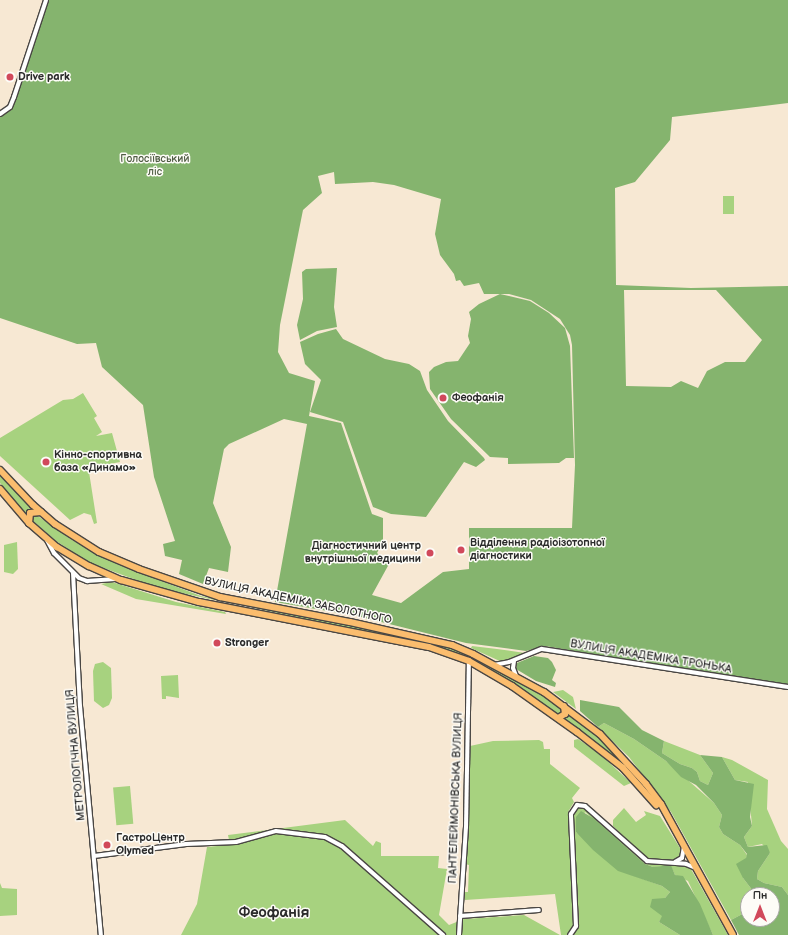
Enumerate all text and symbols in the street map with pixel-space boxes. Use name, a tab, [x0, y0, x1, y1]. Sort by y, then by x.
place label: Drive park	[18, 70, 70, 84]
marker: Drive park	[5, 72, 15, 82]
park label: Голосіївський ліс	[120, 153, 190, 179]
place label: Феофанія	[452, 391, 504, 405]
marker: Феофанія	[437, 392, 449, 404]
place label: Кінно-спортивна база «Динамо»	[54, 449, 142, 475]
marker: Кінно-спортивна база «Динамо»	[41, 457, 51, 467]
place label: Відділення радіоізотопної діагностики	[470, 537, 605, 563]
place label: Діагностичний центр внутрішньої медицини	[305, 540, 421, 566]
marker: Відділення радіоізотопної діагностики	[455, 544, 467, 556]
marker: Діагностичний центр внутрішньої медицини	[424, 547, 436, 559]
street label: ВУЛИЦЯ АКАДЕМІКА ЗАБОЛОТНОГО	[203, 575, 393, 627]
place label: Stronger	[225, 636, 269, 650]
marker: Stronger	[212, 638, 222, 648]
street label: ВУЛИЦЯ АКАДЕМІКА ТРОНЬКА	[569, 638, 733, 676]
street label: МЕТРОЛОГІЧНА ВУЛИЦЯ	[64, 689, 88, 821]
street label: ПАНТЕЛЕЙМОНІВСЬКА ВУЛИЦЯ	[446, 712, 466, 884]
place label: ГастроЦентр Olymed	[116, 832, 185, 858]
marker: ГастроЦентр Olymed	[101, 839, 113, 851]
north arrow	[740, 887, 780, 927]
text: Пн	[753, 889, 767, 902]
district label: Феофанія	[239, 904, 309, 922]

